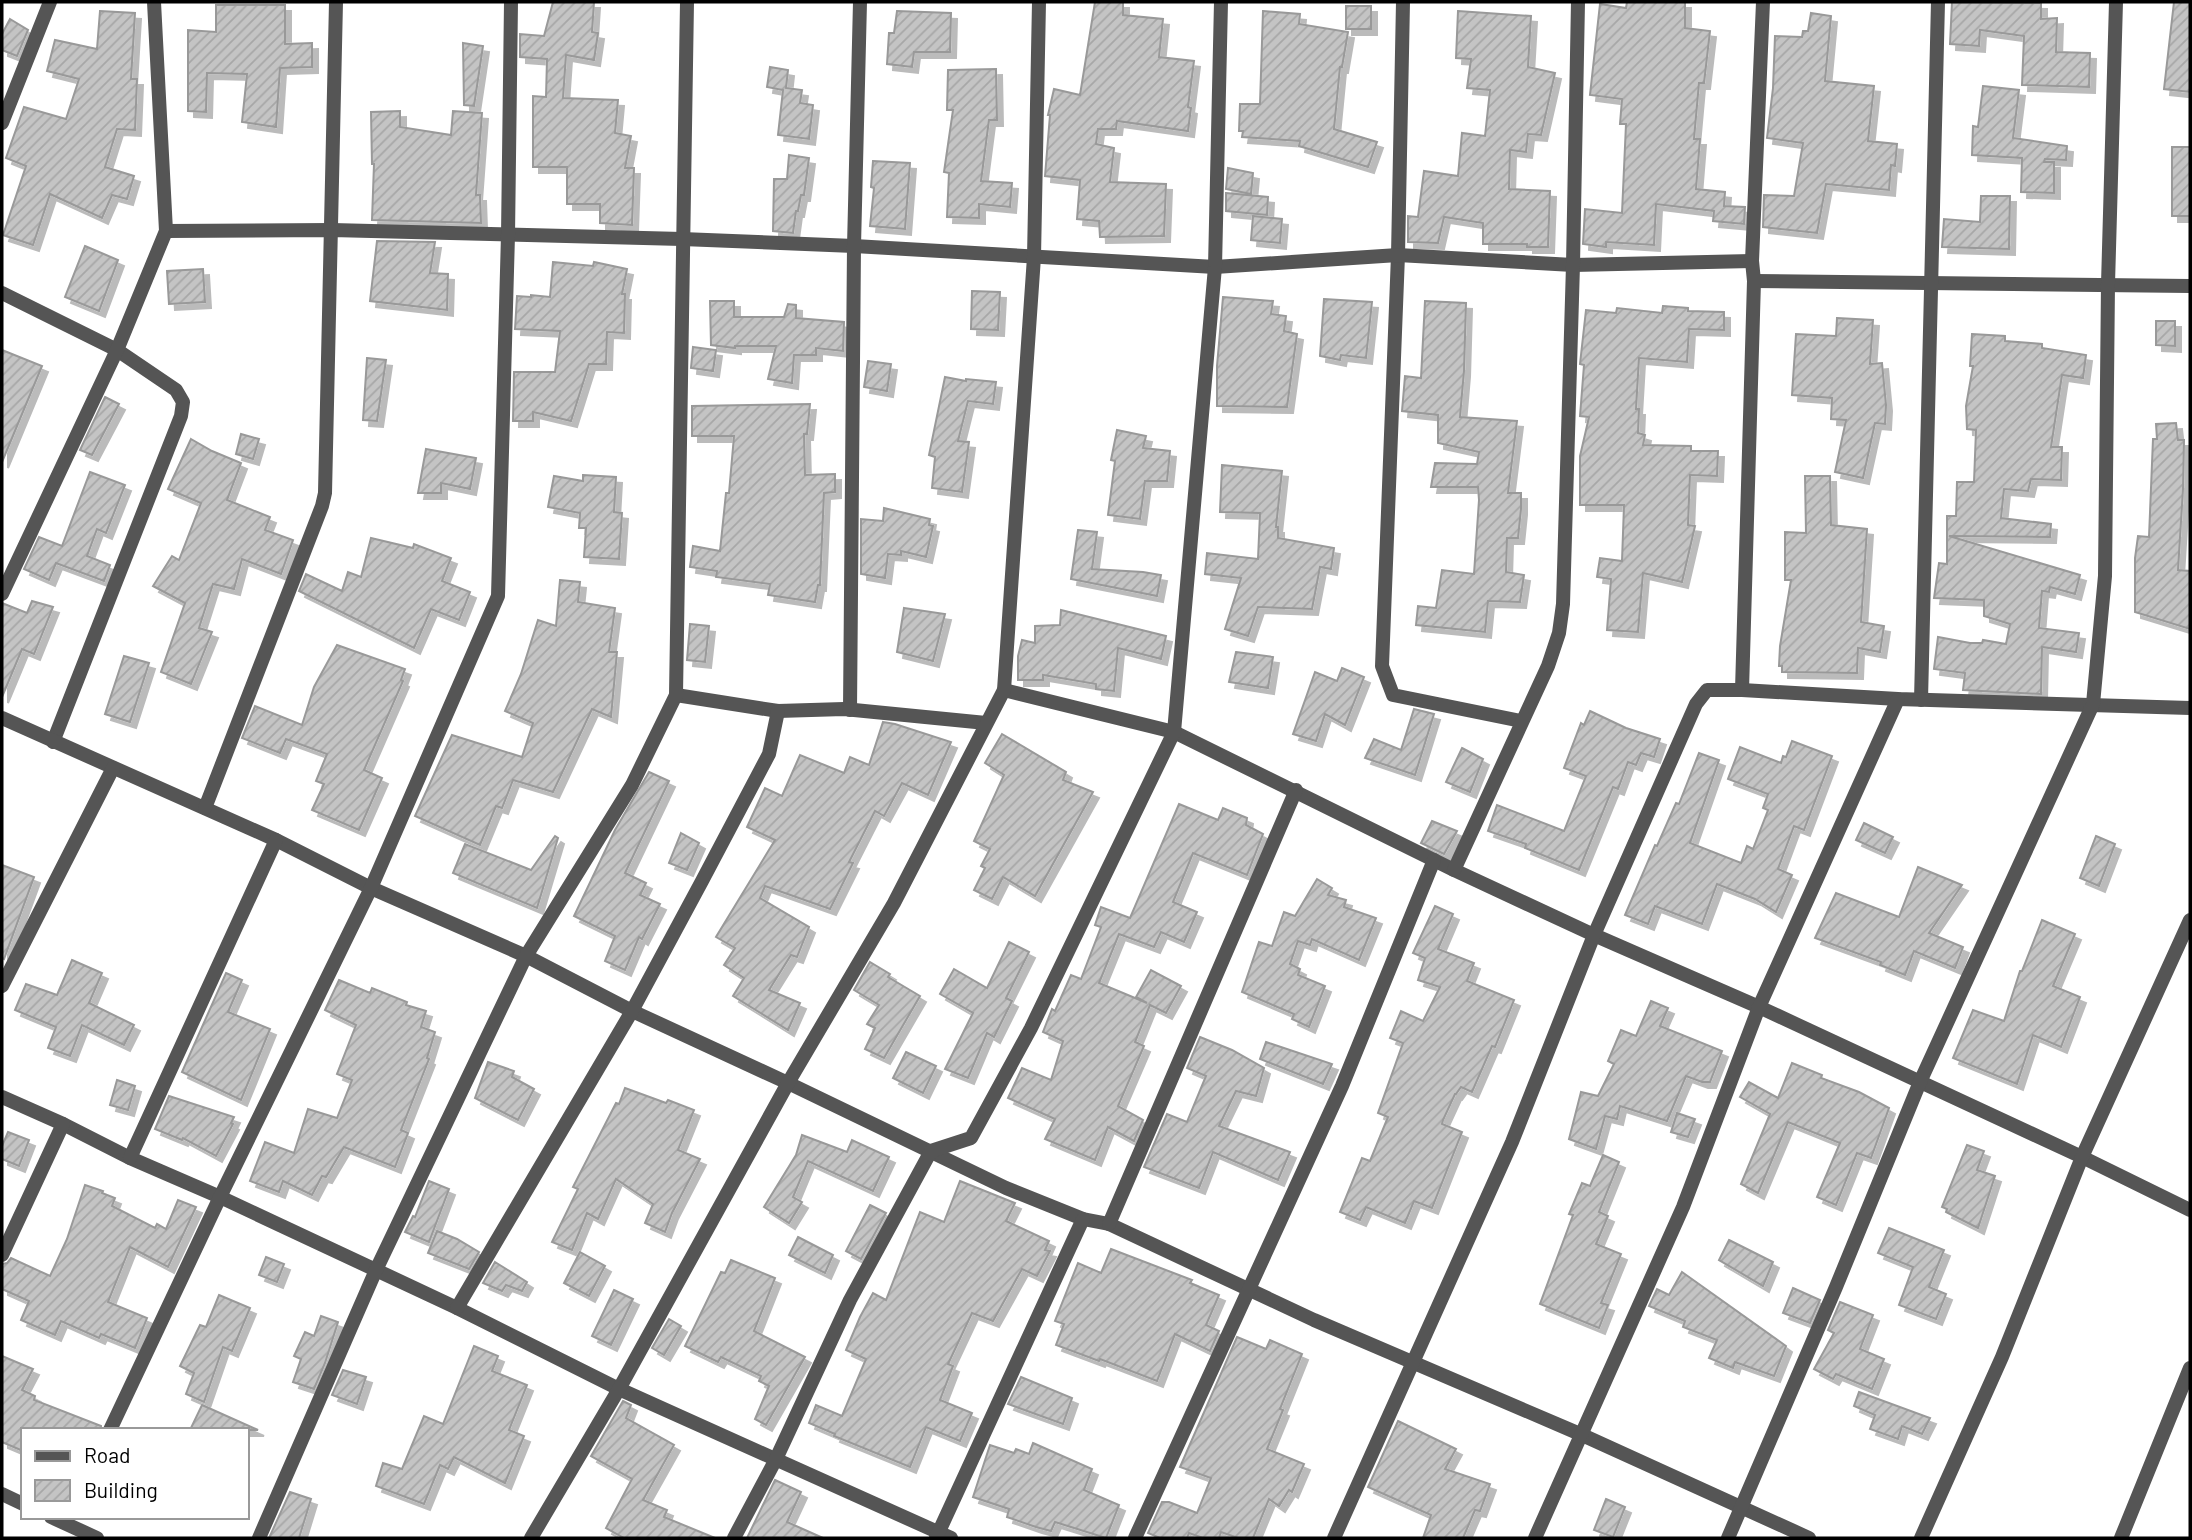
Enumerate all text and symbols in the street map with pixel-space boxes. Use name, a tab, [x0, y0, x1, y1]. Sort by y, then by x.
legend	[21, 1428, 248, 1519]
text: Road	[84, 1442, 130, 1467]
text: Building	[84, 1477, 158, 1502]

